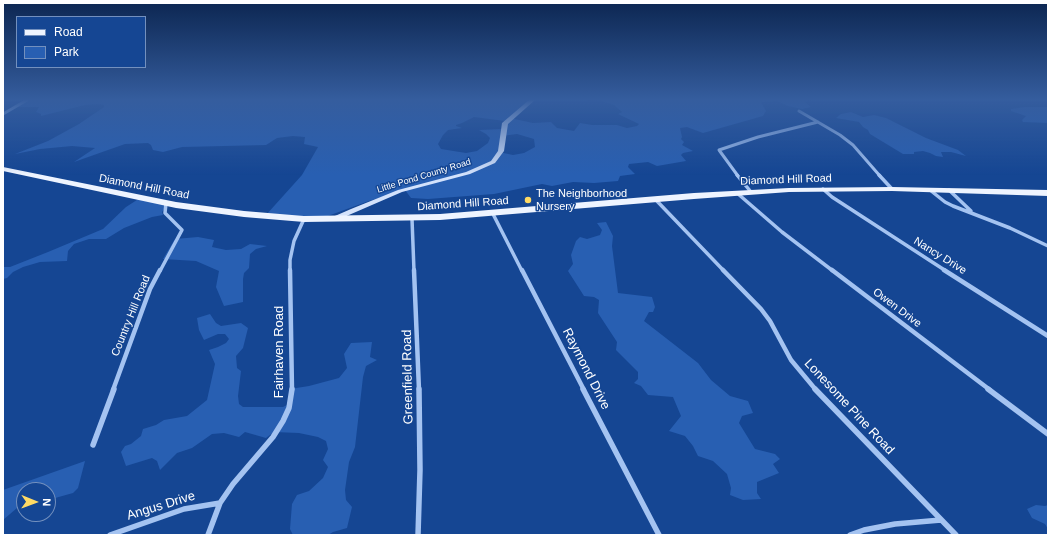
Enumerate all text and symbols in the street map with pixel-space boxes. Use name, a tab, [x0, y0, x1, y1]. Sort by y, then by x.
legend	[16, 16, 146, 68]
text: Road	[54, 25, 83, 39]
text: Park	[54, 45, 79, 59]
street label: Little Pond County Road	[376, 157, 472, 195]
street label: Diamond Hill Road	[98, 172, 190, 202]
street label: Diamond Hill Road	[740, 172, 832, 188]
place label: The Neighborhood Nursery	[536, 187, 627, 213]
street label: Diamond Hill Road	[417, 194, 509, 214]
marker: The Neighborhood Nursery	[523, 195, 533, 205]
street label: Nancy Drive	[911, 235, 969, 277]
street label: Country Hill Road	[109, 274, 153, 358]
street label: Owen Drive	[870, 285, 924, 331]
street label: Fairhaven Road	[271, 306, 287, 398]
street label: Raymond Drive	[559, 326, 613, 412]
street label: Greenfield Road	[399, 330, 417, 424]
street label: Lonesome Pine Road	[801, 356, 897, 458]
north arrow	[16, 482, 56, 522]
street label: Angus Drive	[125, 488, 197, 524]
text: N	[41, 498, 53, 506]

